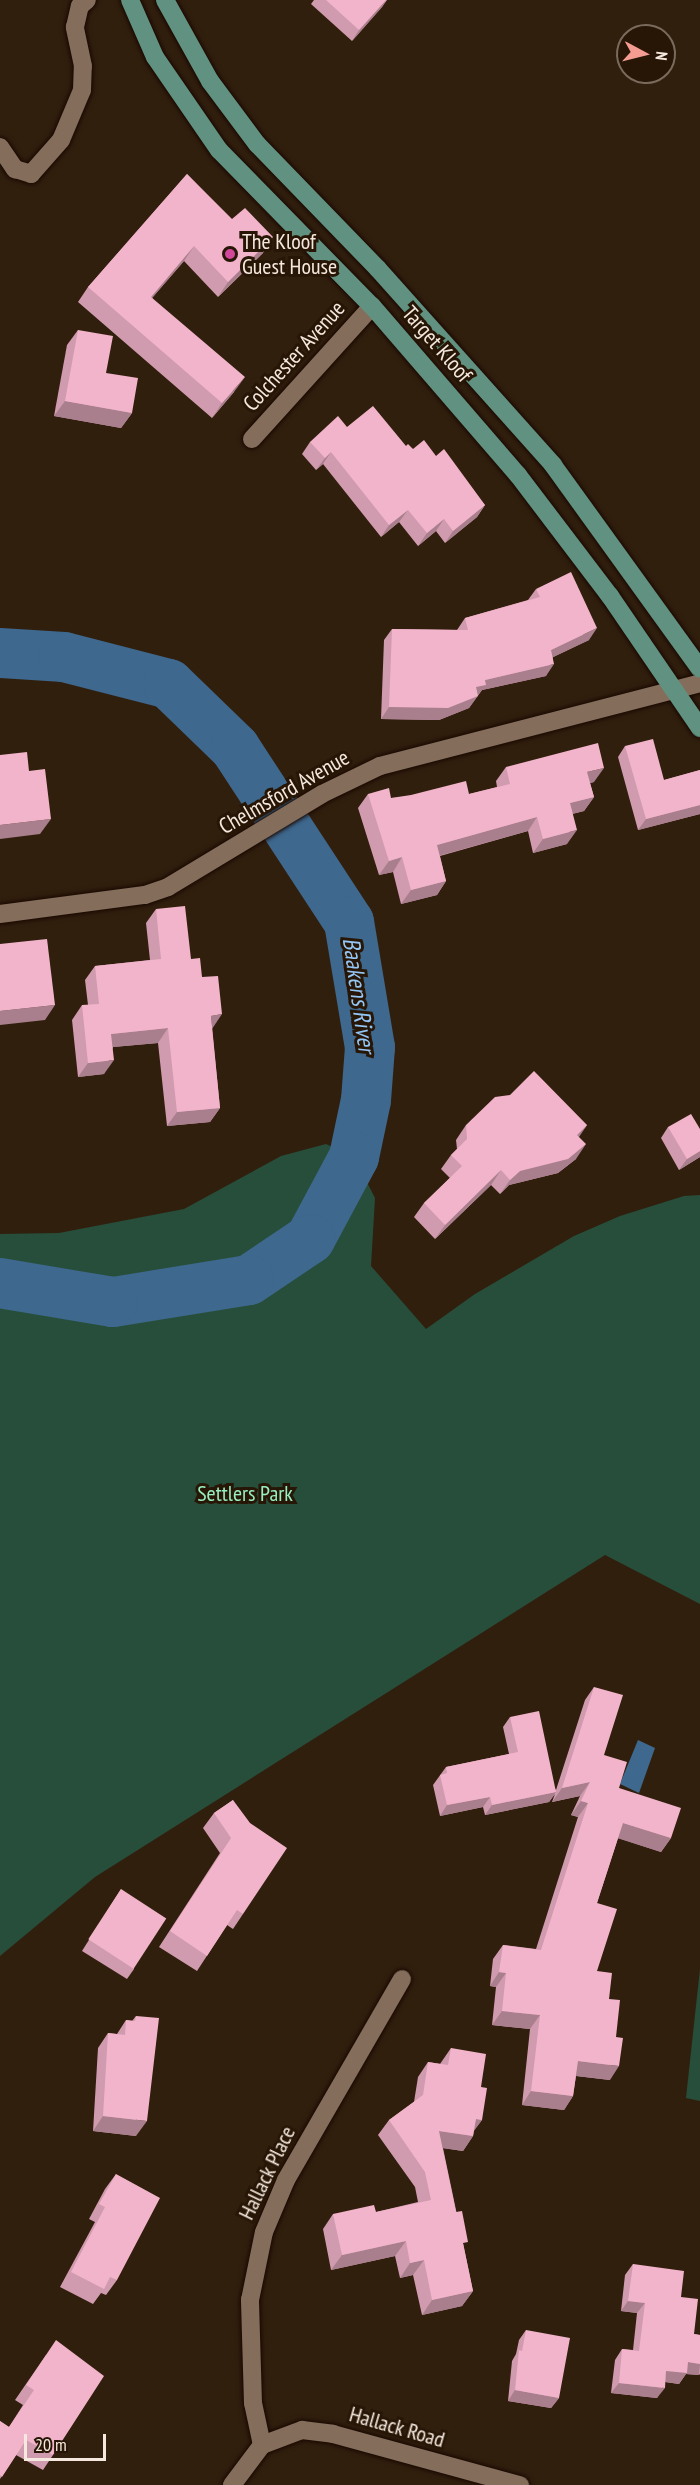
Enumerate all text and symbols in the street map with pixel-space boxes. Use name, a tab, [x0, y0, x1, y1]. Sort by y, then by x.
north arrow	[616, 24, 676, 84]
text: N	[651, 50, 672, 61]
place label: The Kloof Guest House	[242, 228, 337, 280]
marker: The Kloof Guest House	[223, 247, 237, 261]
street label: Colchester Avenue	[238, 295, 350, 417]
street label: Target Kloof	[397, 300, 477, 388]
street label: Chelmsford Avenue	[214, 744, 354, 840]
water label: Baakens River	[337, 936, 381, 1054]
park label: Settlers Park	[197, 1481, 293, 1507]
street label: Hallack Place	[233, 2122, 301, 2224]
street label: Hallack Road	[346, 2401, 448, 2453]
scale bar	[27, 2422, 110, 2460]
text: 20 m	[35, 2433, 67, 2456]

